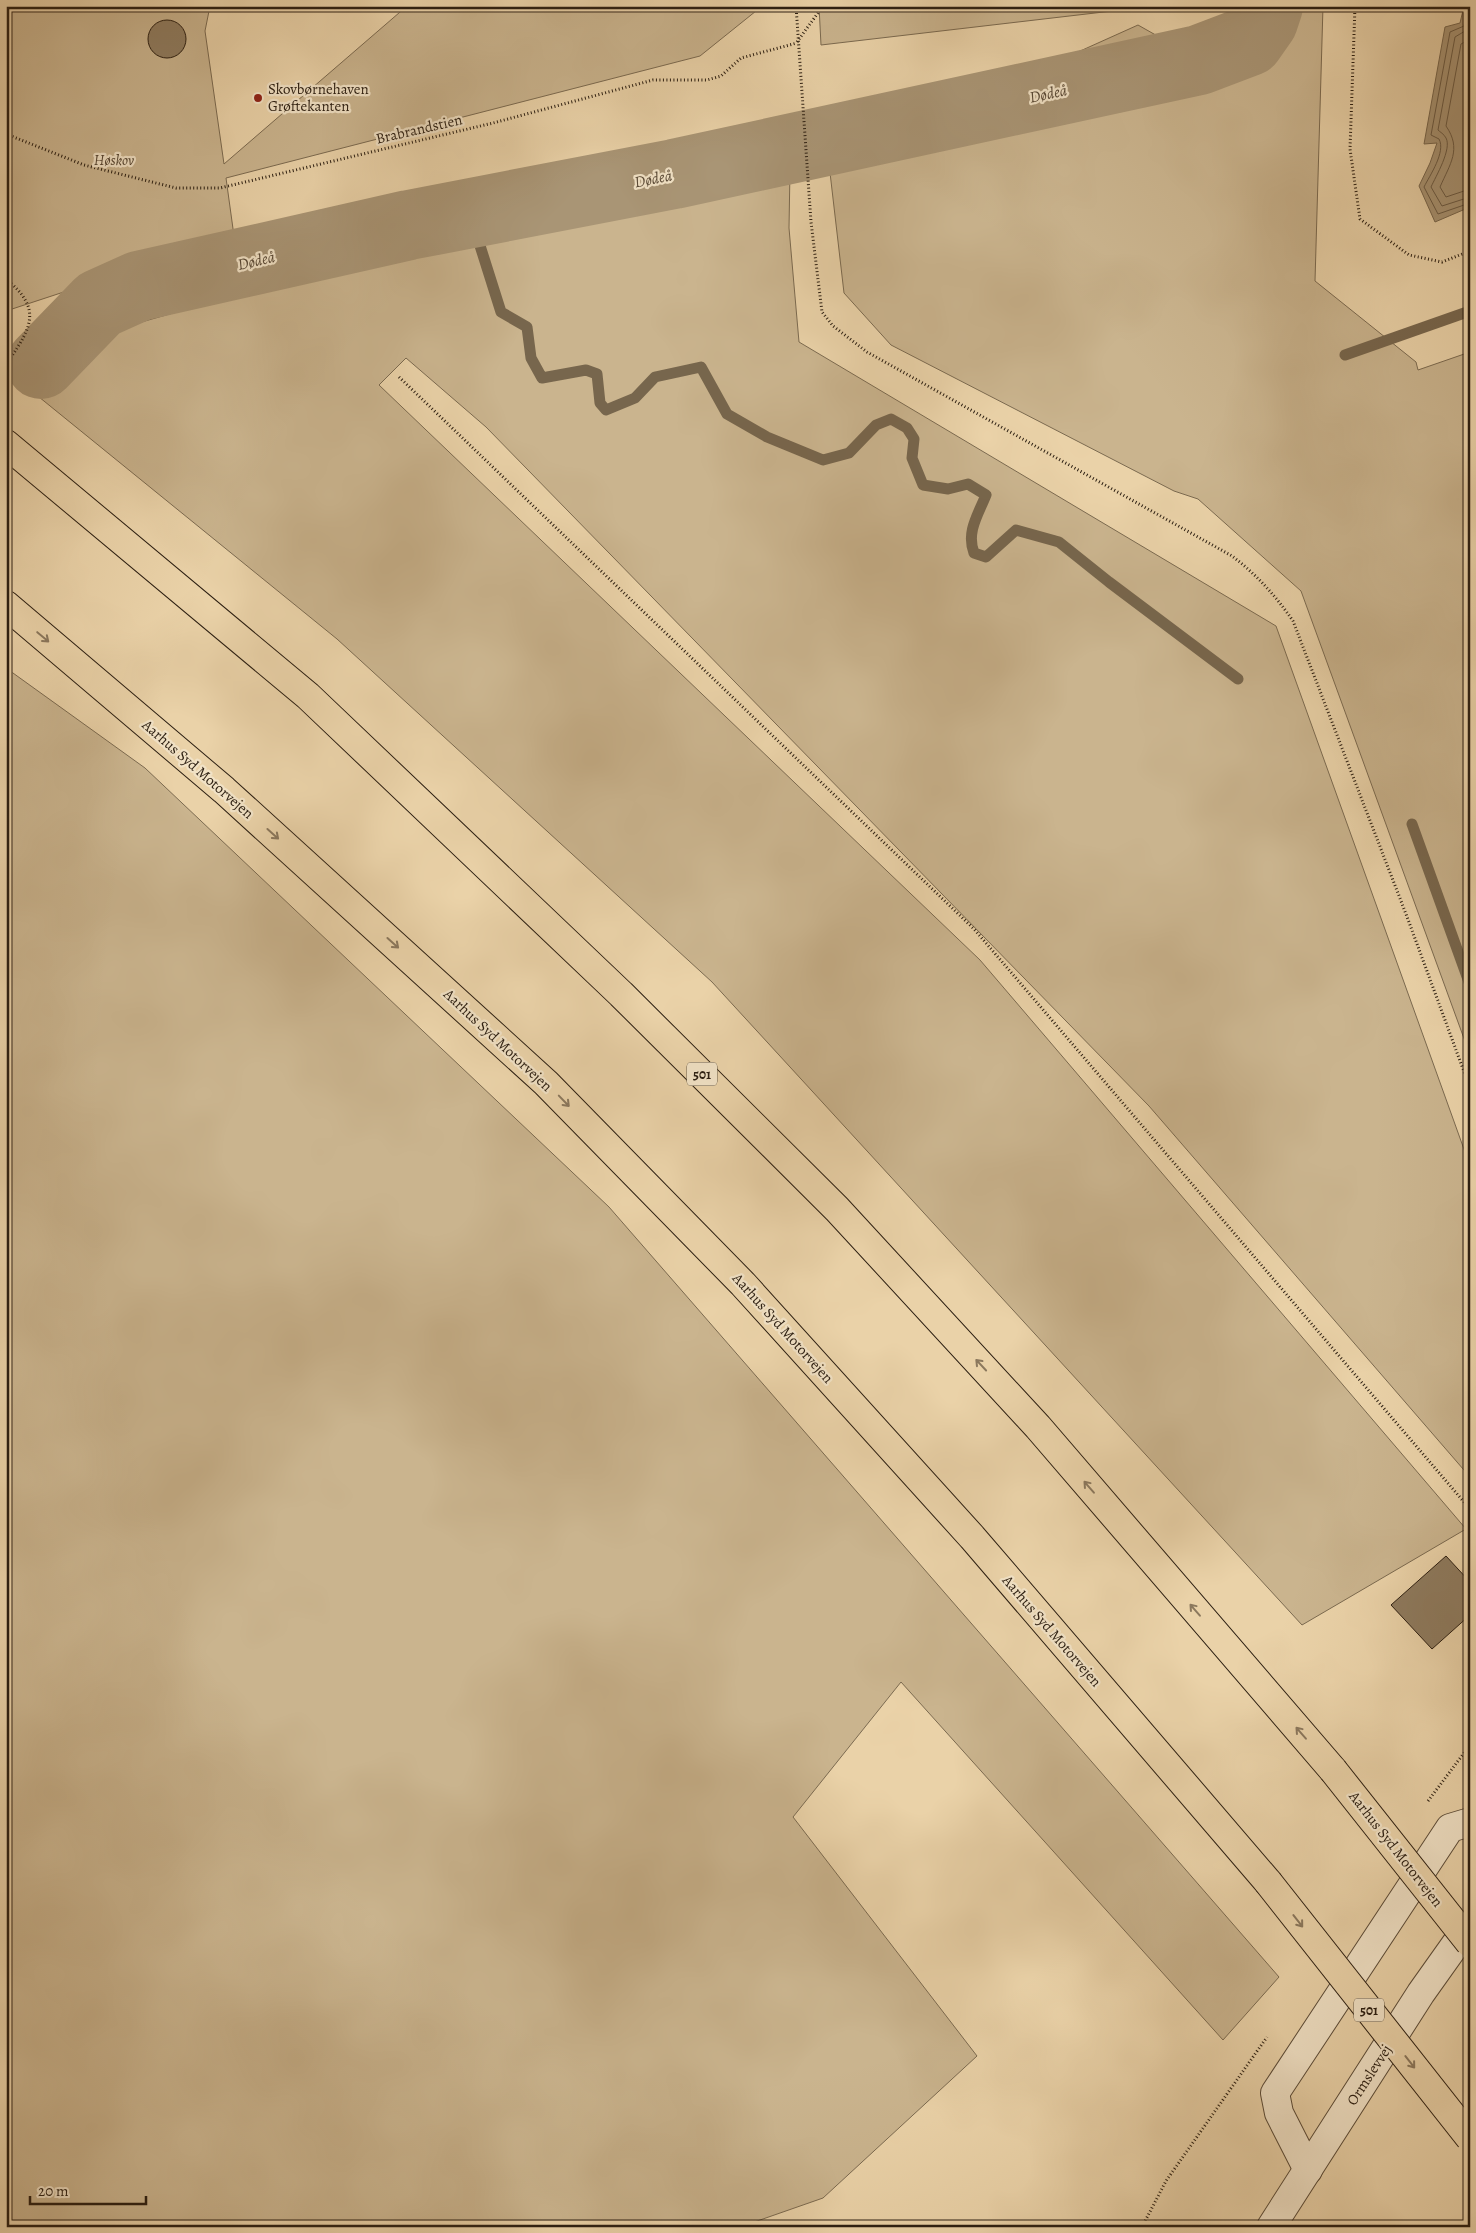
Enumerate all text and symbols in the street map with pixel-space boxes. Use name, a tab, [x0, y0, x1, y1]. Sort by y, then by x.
place label: Skovbørnehaven Grøftekanten	[268, 79, 369, 116]
water label: Dødeå	[1027, 79, 1070, 109]
marker: Skovbørnehaven Grøftekanten	[252, 92, 264, 104]
street label: Brabrandstien	[374, 109, 464, 149]
park label: Høskov	[94, 150, 135, 170]
water label: Dødeå	[633, 164, 674, 193]
water label: Dødeå	[235, 246, 278, 276]
one-way arrow	[37, 631, 50, 642]
street label: Aarhus Syd Motorvejen	[137, 714, 258, 823]
one-way arrow	[266, 828, 279, 840]
one-way arrow	[386, 938, 399, 949]
street label: Aarhus Syd Motorvejen	[439, 984, 557, 1096]
road number: 501	[687, 1062, 717, 1086]
one-way arrow	[558, 1095, 570, 1107]
street label: Aarhus Syd Motorvejen	[727, 1268, 838, 1387]
one-way arrow	[975, 1359, 987, 1372]
one-way arrow	[1083, 1480, 1095, 1493]
street label: Aarhus Syd Motorvejen	[997, 1570, 1106, 1691]
one-way arrow	[1189, 1603, 1201, 1616]
one-way arrow	[1296, 1726, 1307, 1739]
street label: Aarhus Syd Motorvejen	[1344, 1786, 1448, 1911]
one-way arrow	[1293, 1914, 1304, 1927]
road number: 501	[1354, 1998, 1384, 2022]
street label: Ormslevvej	[1342, 2041, 1396, 2109]
one-way arrow	[1404, 2055, 1415, 2068]
scale bar	[30, 2173, 146, 2205]
text: 20 m	[38, 2181, 69, 2201]

